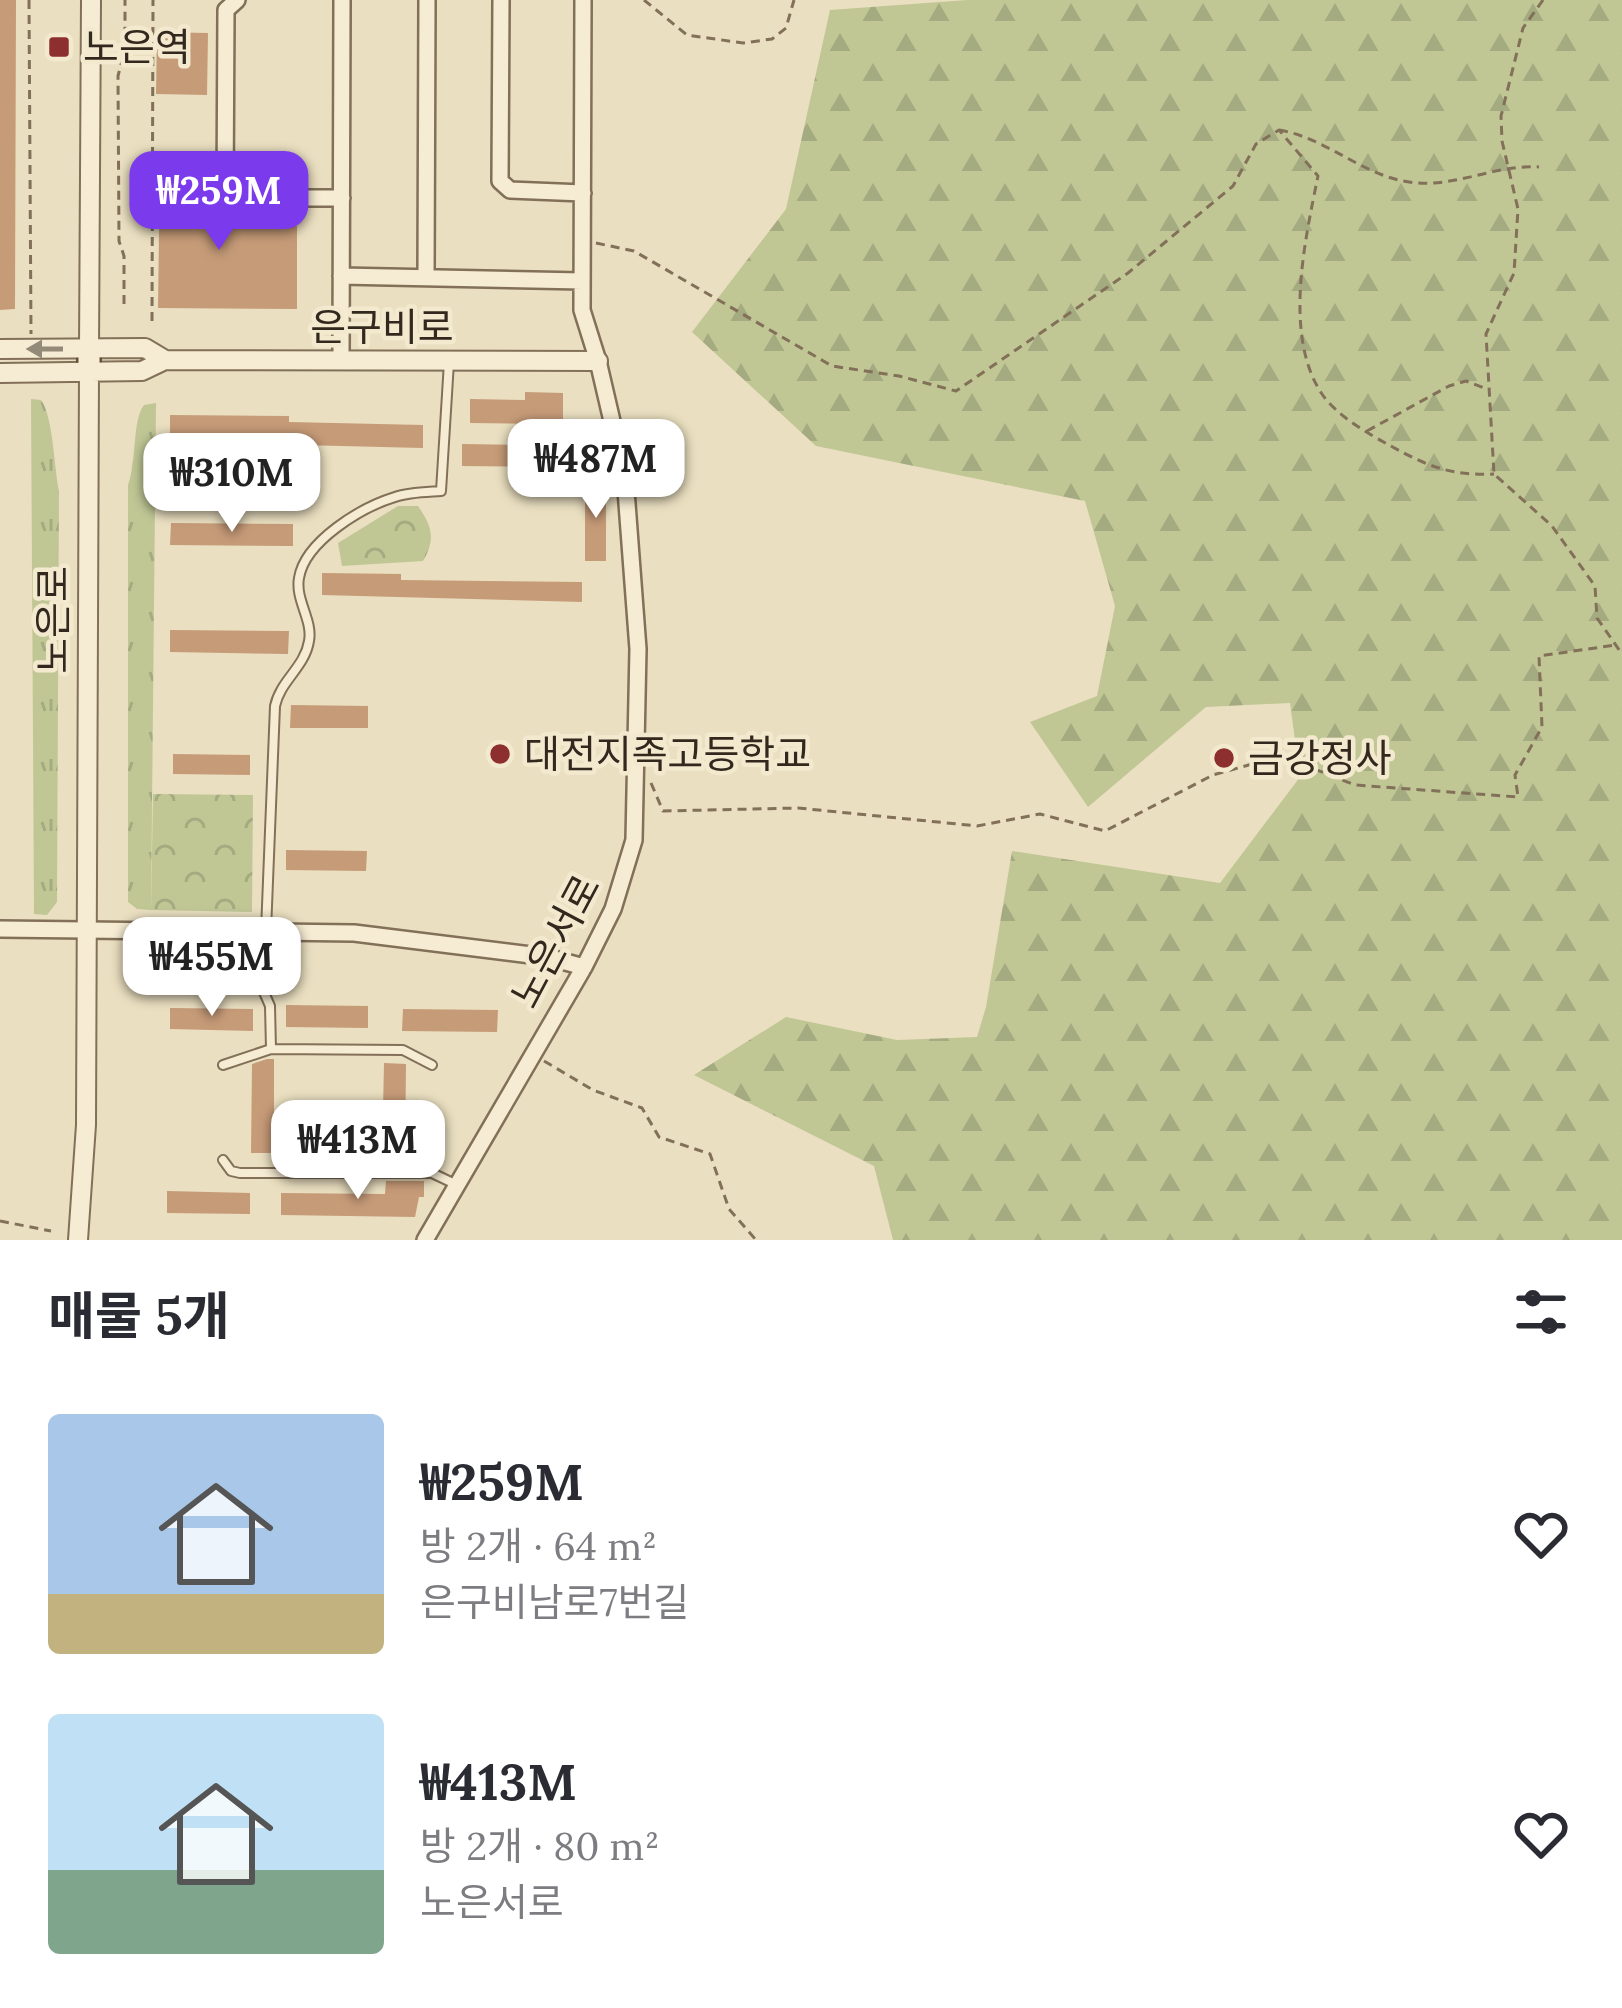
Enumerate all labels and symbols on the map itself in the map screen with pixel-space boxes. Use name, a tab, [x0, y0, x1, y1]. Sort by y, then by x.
place label: 노은역	[83, 22, 191, 72]
marker: 노은역	[46, 34, 72, 60]
pin: ₩259M	[135, 151, 303, 253]
street label: 은구비로	[310, 302, 454, 352]
one-way arrow	[25, 339, 63, 359]
pin: ₩487M	[512, 419, 680, 521]
pin: ₩310M	[148, 433, 316, 535]
street label: 노은로	[28, 566, 78, 674]
place label: 대전지족고등학교	[524, 729, 811, 779]
place label: 금강정사	[1248, 733, 1392, 783]
marker: 대전지족고등학교	[487, 741, 513, 767]
marker: 금강정사	[1211, 745, 1237, 771]
street label: 노은서로	[499, 866, 611, 1016]
pin: ₩455M	[128, 917, 296, 1019]
pin: ₩413M	[274, 1100, 442, 1202]

